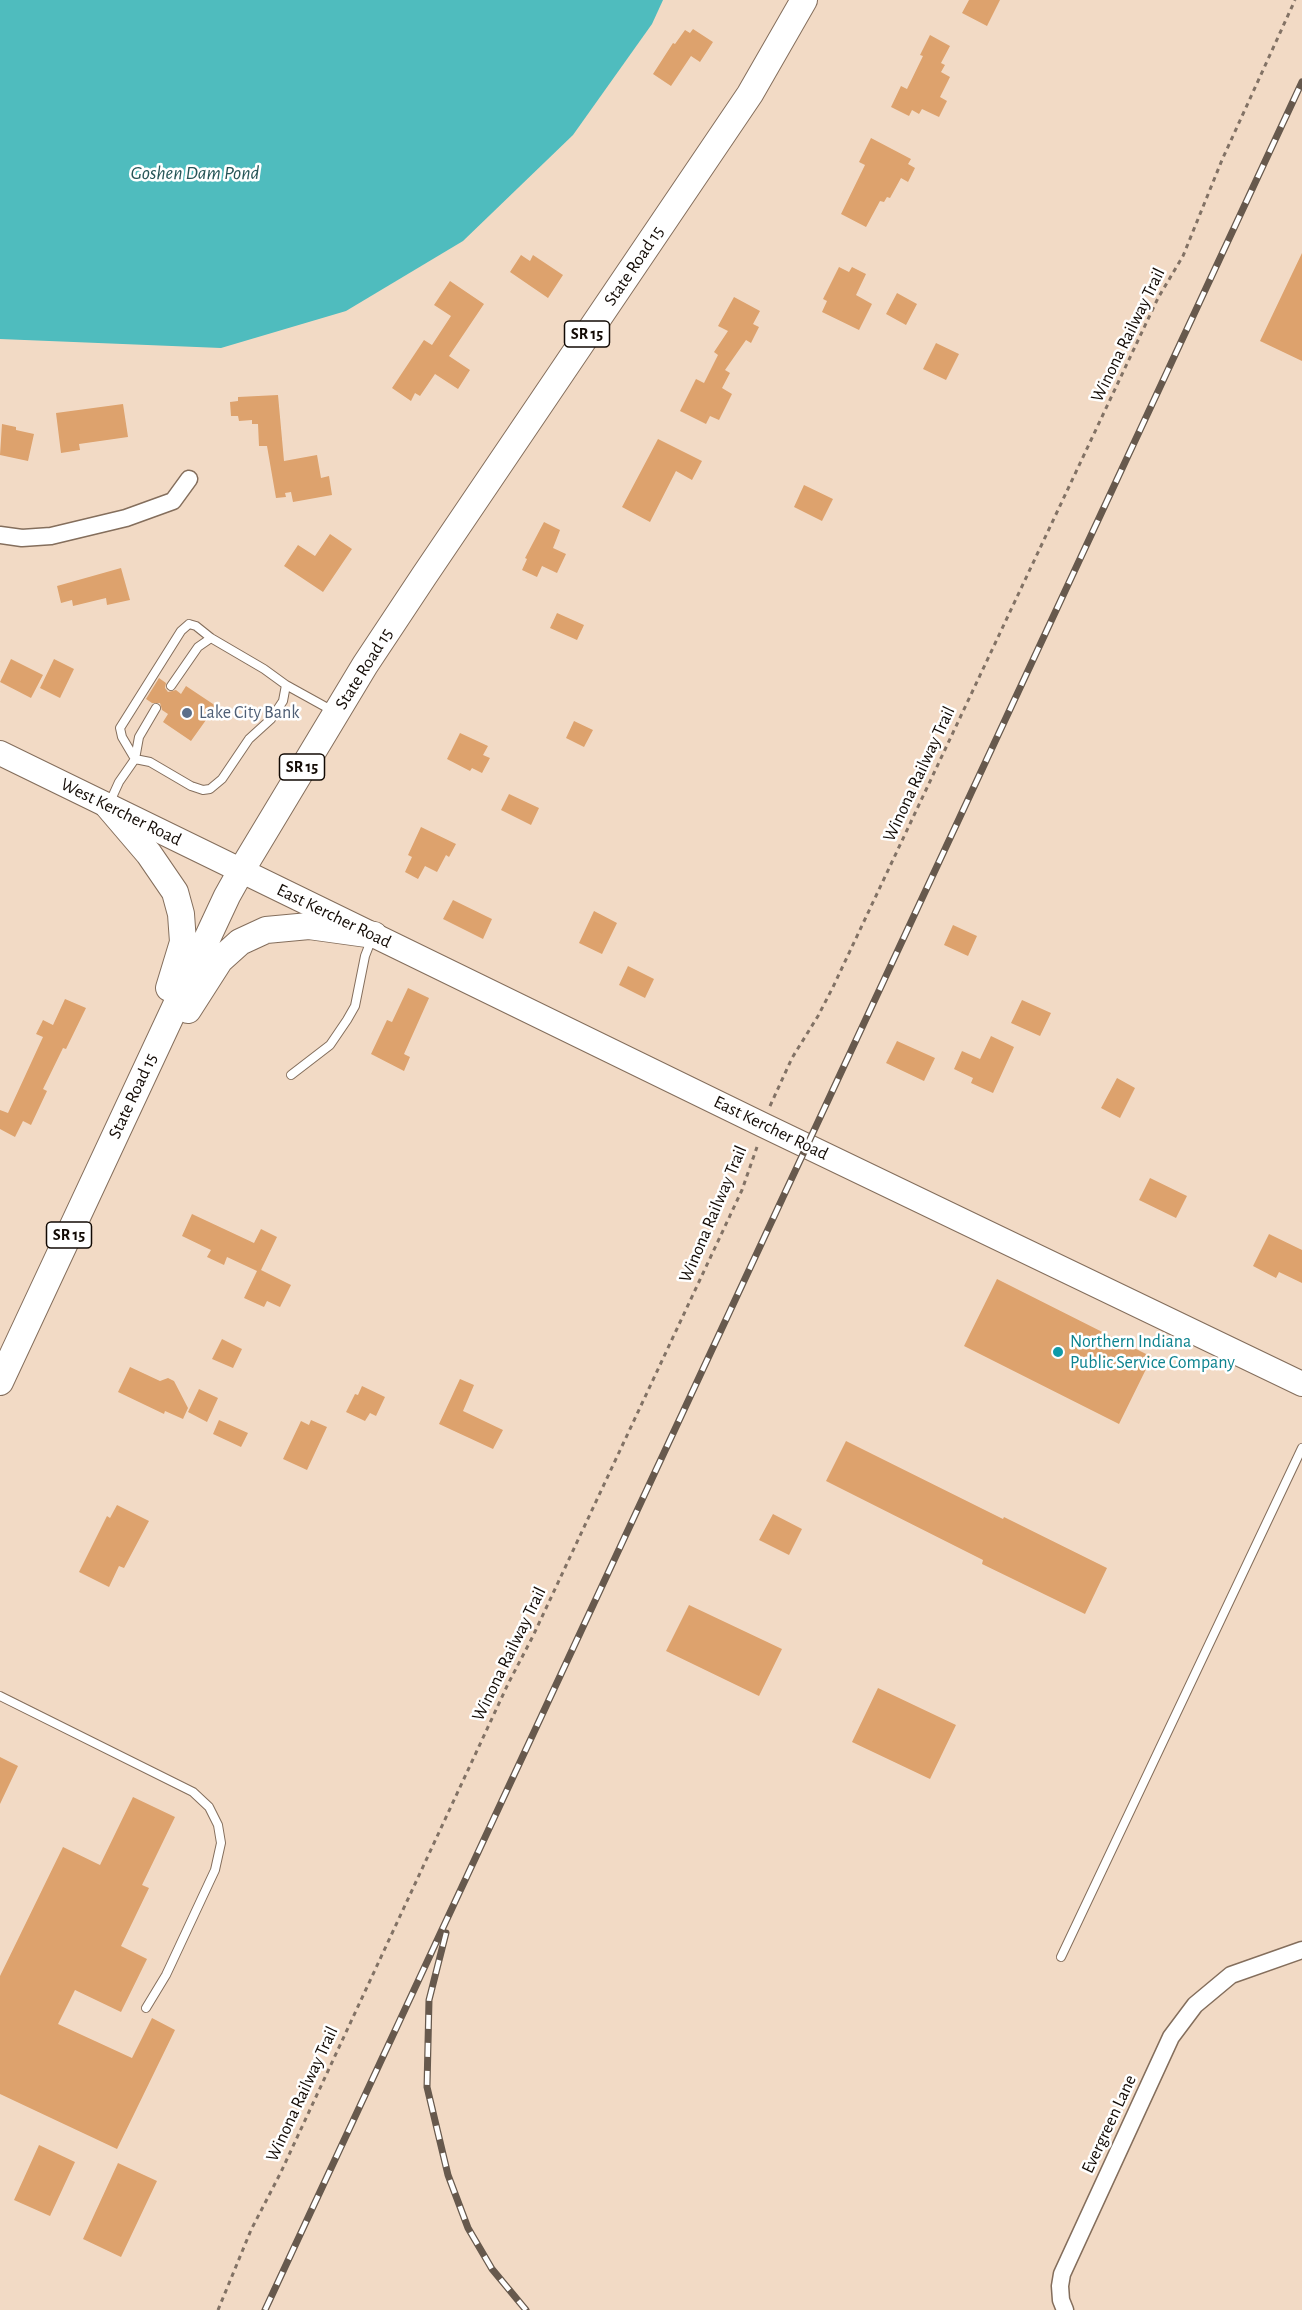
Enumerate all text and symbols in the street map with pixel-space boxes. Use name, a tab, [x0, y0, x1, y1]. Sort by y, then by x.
water label: Goshen Dam Pond	[131, 161, 259, 185]
street label: State Road 15	[599, 222, 669, 310]
street label: Winona Railway Trail	[1086, 264, 1170, 406]
road number: SR 15	[564, 321, 610, 347]
street label: State Road 15	[331, 624, 397, 714]
place label: Lake City Bank	[199, 702, 299, 724]
street label: Winona Railway Trail	[878, 703, 960, 845]
marker: Lake City Bank	[180, 706, 194, 720]
road number: SR 15	[280, 754, 324, 780]
street label: West Kercher Road	[57, 773, 185, 851]
street label: East Kercher Road	[273, 879, 395, 953]
street label: State Road 15	[104, 1050, 162, 1142]
street label: East Kercher Road	[710, 1091, 832, 1165]
street label: Winona Railway Trail	[674, 1142, 752, 1286]
road number: SR 15	[46, 1222, 92, 1248]
place label: Northern Indiana Public Service Company	[1070, 1331, 1235, 1374]
marker: Northern Indiana Public Service Company	[1051, 1345, 1065, 1359]
street label: Winona Railway Trail	[467, 1583, 551, 1725]
street label: Winona Railway Trail	[261, 2023, 343, 2165]
street label: Evergreen Lane	[1077, 2071, 1141, 2177]

